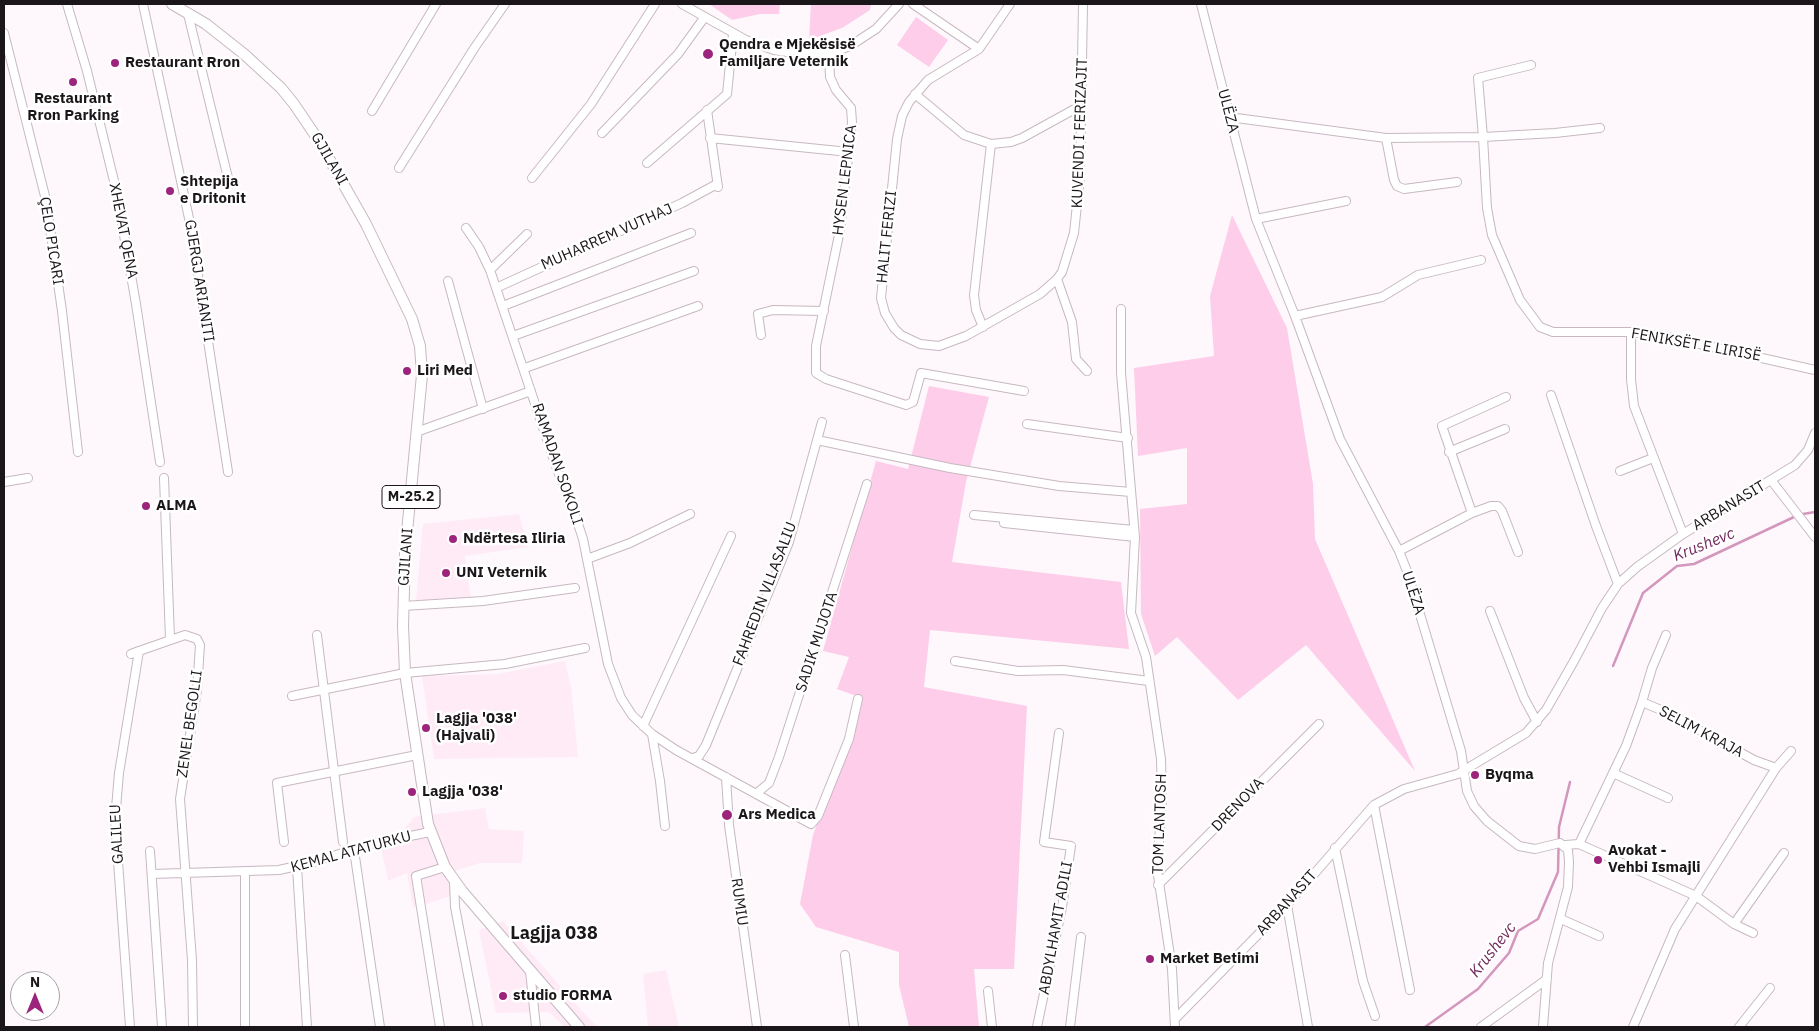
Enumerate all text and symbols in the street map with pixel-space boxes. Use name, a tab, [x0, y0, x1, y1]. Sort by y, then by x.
place label: Qendra e Mjekësisë Familjare Veternik	[719, 36, 856, 71]
marker: Qendra e Mjekësisë Familjare Veternik	[701, 47, 715, 61]
place label: Restaurant Rron	[125, 54, 240, 72]
marker: Restaurant Rron	[109, 57, 121, 69]
street label: KUVENDI I FERIZAJIT	[1068, 57, 1092, 209]
marker: Restaurant Rron Parking	[67, 76, 79, 88]
street label: ULËZA	[1214, 87, 1242, 135]
place label: Restaurant Rron Parking	[27, 90, 119, 125]
street label: HYSEN LEPNICA	[829, 123, 861, 237]
street label: GJILANI	[307, 129, 351, 189]
place label: Shtepija e Dritonit	[180, 173, 246, 208]
street label: XHEVAT QENA	[105, 182, 141, 280]
marker: Shtepija e Dritonit	[164, 185, 176, 197]
street label: HALIT FERIZI	[873, 190, 901, 284]
street label: ÇELO PICARI	[35, 196, 67, 286]
street label: MUHARREM VUTHAJ	[538, 200, 676, 274]
street label: GJERGJ ARIANITI	[180, 219, 218, 343]
street label: FENIKSËT E LIRISË	[1630, 325, 1762, 365]
place label: Liri Med	[417, 362, 473, 380]
marker: Liri Med	[401, 365, 413, 377]
street label: RAMADAN SOKOLI	[528, 401, 586, 527]
street label: ARBANASIT	[1689, 477, 1769, 535]
road number: M-25.2	[382, 486, 440, 508]
place label: ALMA	[156, 497, 197, 515]
marker: ALMA	[140, 500, 152, 512]
street label: FAHREDIN VLLASALIU	[729, 520, 801, 668]
water label: Krushevc	[1670, 524, 1738, 566]
street label: GJILANI	[395, 527, 417, 587]
place label: Ndërtesa Iliria	[463, 530, 565, 548]
marker: Ndërtesa Iliria	[447, 533, 459, 545]
place label: UNI Veternik	[456, 564, 547, 582]
marker: UNI Veternik	[440, 567, 452, 579]
street label: ULËZA	[1398, 569, 1428, 617]
street label: SADIK MUJOTA	[792, 589, 842, 695]
street label: ZENEL BEGOLLI	[174, 669, 206, 779]
street label: SELIM KRAJA	[1656, 702, 1746, 762]
place label: Lagjja '038' (Hajvali)	[436, 710, 517, 745]
marker: Lagjja '038' (Hajvali)	[420, 722, 432, 734]
place label: Byqma	[1485, 766, 1534, 784]
marker: Byqma	[1469, 769, 1481, 781]
street label: TOM LANTOSH	[1149, 773, 1171, 875]
street label: DRENOVA	[1208, 774, 1268, 836]
place label: Lagjja '038'	[422, 783, 503, 801]
marker: Lagjja '038'	[406, 786, 418, 798]
street label: GALILEU	[106, 804, 128, 864]
place label: Ars Medica	[738, 806, 816, 824]
marker: Ars Medica	[720, 808, 734, 822]
street label: KEMAL ATATURKU	[289, 827, 413, 877]
place label: Avokat - Vehbi Ismajli	[1608, 842, 1701, 877]
marker: Avokat - Vehbi Ismajli	[1592, 854, 1604, 866]
street label: ABDYLHAMIT ADILI	[1035, 860, 1077, 996]
street label: ARBANASIT	[1253, 867, 1321, 939]
street label: RUMIU	[727, 877, 751, 927]
water label: Krushevc	[1466, 919, 1520, 981]
district label: Lagjja 038	[510, 923, 598, 945]
place label: Market Betimi	[1160, 950, 1259, 968]
marker: Market Betimi	[1144, 953, 1156, 965]
north arrow	[10, 971, 60, 1021]
text: N	[30, 973, 40, 991]
place label: studio FORMA	[513, 987, 612, 1005]
marker: studio FORMA	[497, 990, 509, 1002]

